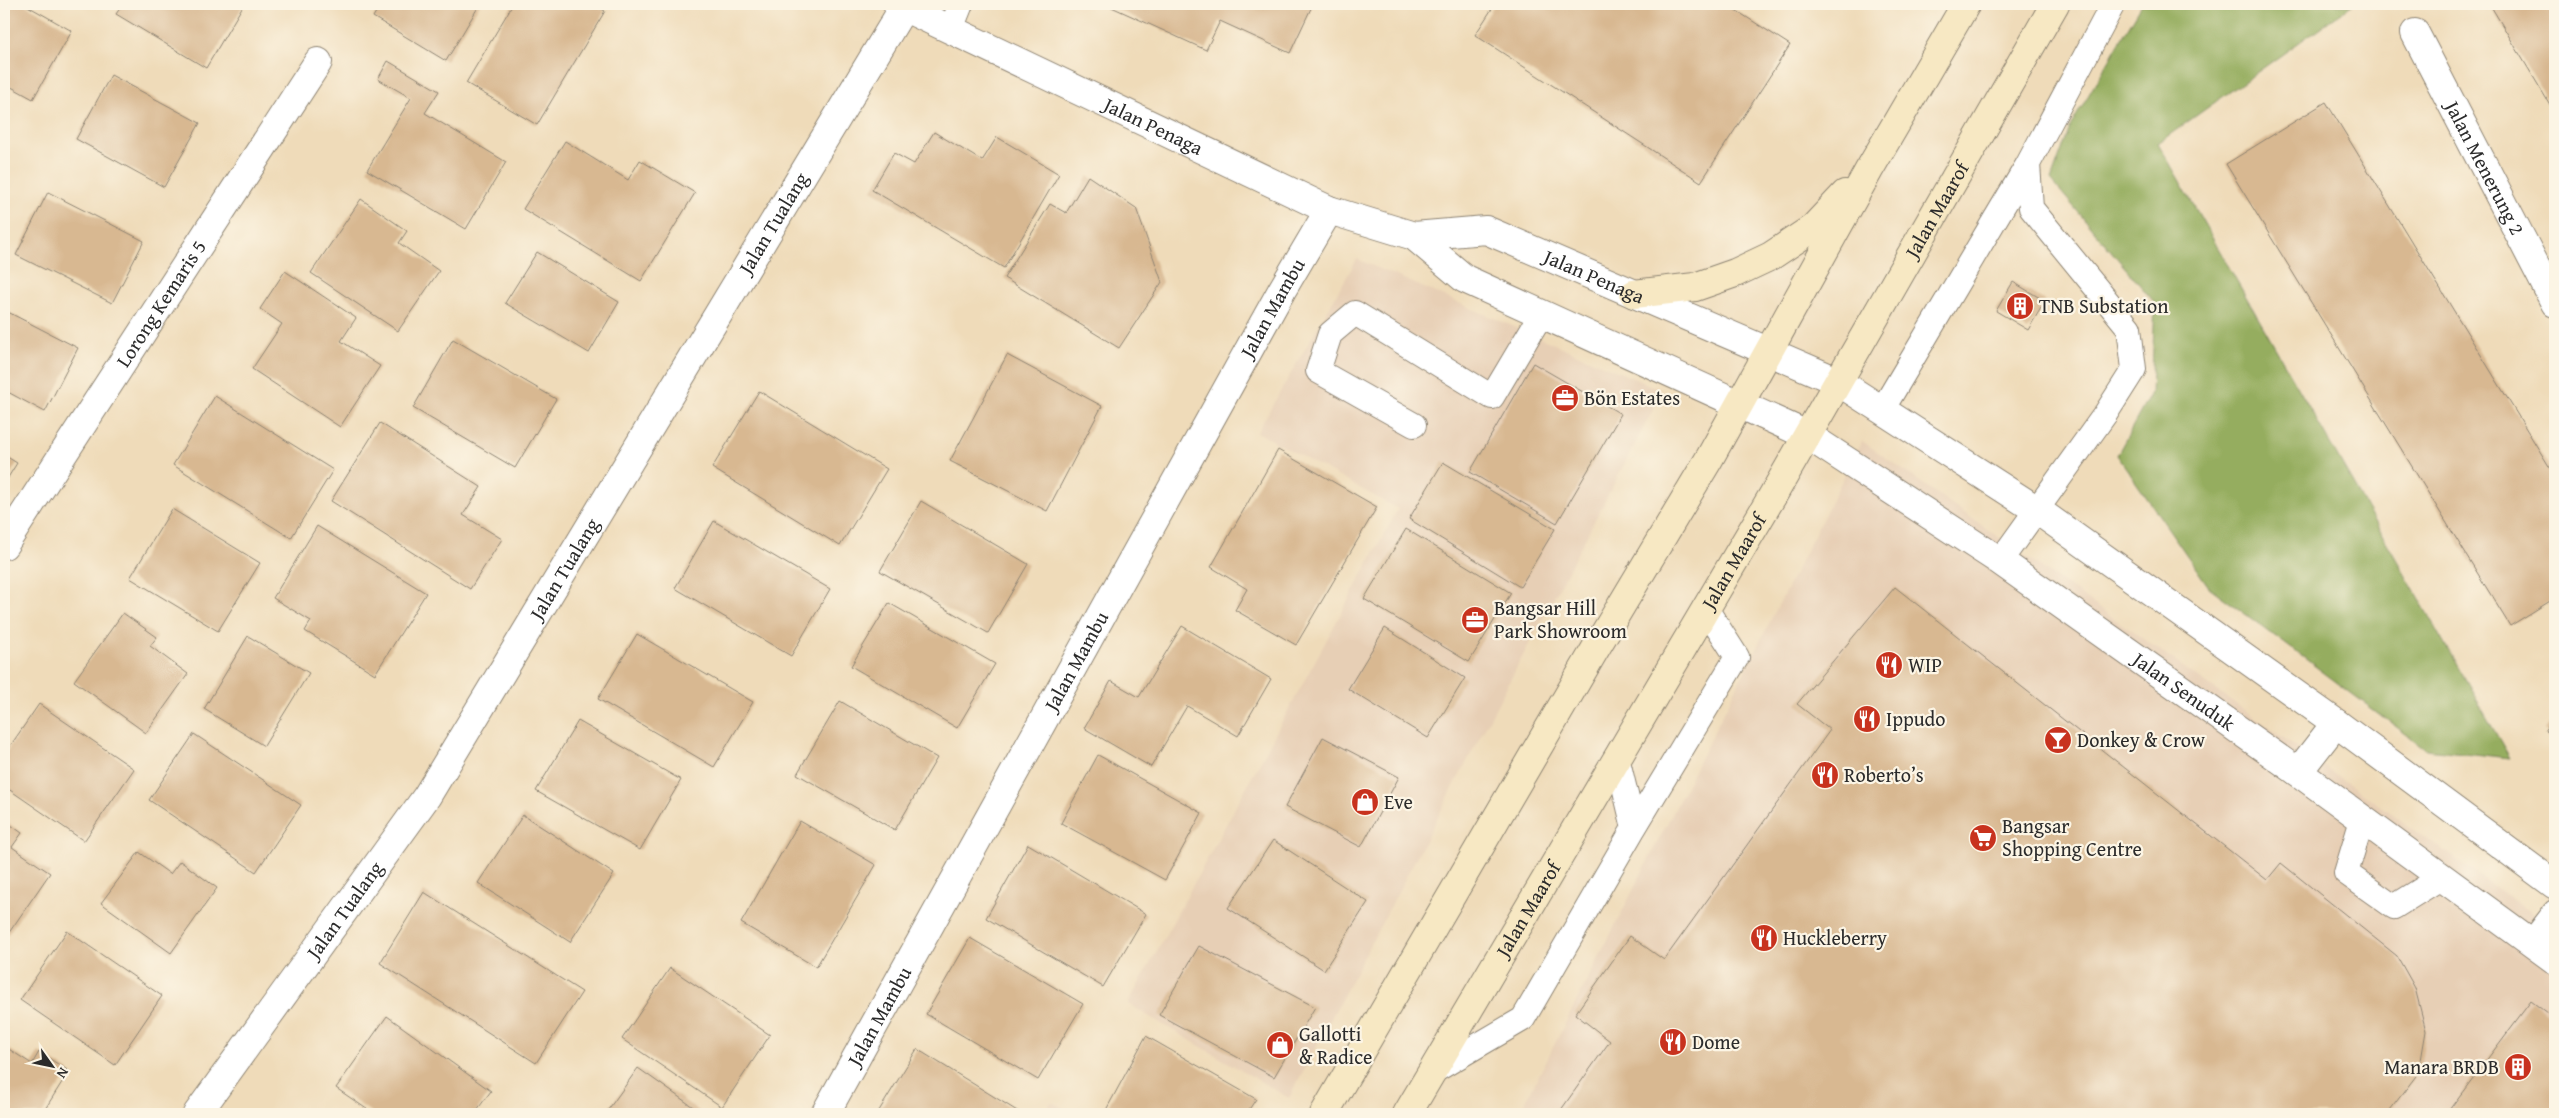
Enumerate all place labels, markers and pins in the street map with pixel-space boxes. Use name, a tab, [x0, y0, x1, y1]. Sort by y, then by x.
building icon: TNB Substation	[2005, 291, 2035, 321]
place label: TNB Substation	[2039, 291, 2169, 320]
office icon: Bön Estates	[1550, 383, 1580, 413]
place label: Bön Estates	[1584, 383, 1680, 412]
place label: Bangsar Hill Park Showroom	[1494, 593, 1627, 645]
office icon: Bangsar Hill Park Showroom	[1460, 605, 1490, 635]
restaurant icon: WIP	[1874, 650, 1904, 680]
place label: WIP	[1908, 650, 1942, 679]
restaurant icon: Ippudo	[1852, 704, 1882, 734]
place label: Ippudo	[1886, 704, 1945, 733]
bar icon: Donkey & Crow	[2043, 725, 2073, 755]
place label: Donkey & Crow	[2077, 725, 2206, 754]
restaurant icon: Roberto’s	[1810, 760, 1840, 790]
place label: Roberto’s	[1844, 760, 1924, 789]
shop icon: Eve	[1350, 787, 1380, 817]
place label: Eve	[1384, 787, 1413, 816]
place label: Bangsar Shopping Centre	[2002, 811, 2142, 863]
supermarket icon: Bangsar Shopping Centre	[1968, 823, 1998, 853]
restaurant icon: Huckleberry	[1749, 923, 1779, 953]
place label: Huckleberry	[1783, 923, 1887, 952]
place label: Gallotti & Radice	[1299, 1019, 1372, 1071]
restaurant icon: Dome	[1658, 1027, 1688, 1057]
place label: Dome	[1692, 1027, 1740, 1056]
shop icon: Gallotti & Radice	[1265, 1030, 1295, 1060]
place label: Manara BRDB	[2384, 1052, 2499, 1081]
building icon: Manara BRDB	[2503, 1052, 2533, 1082]

